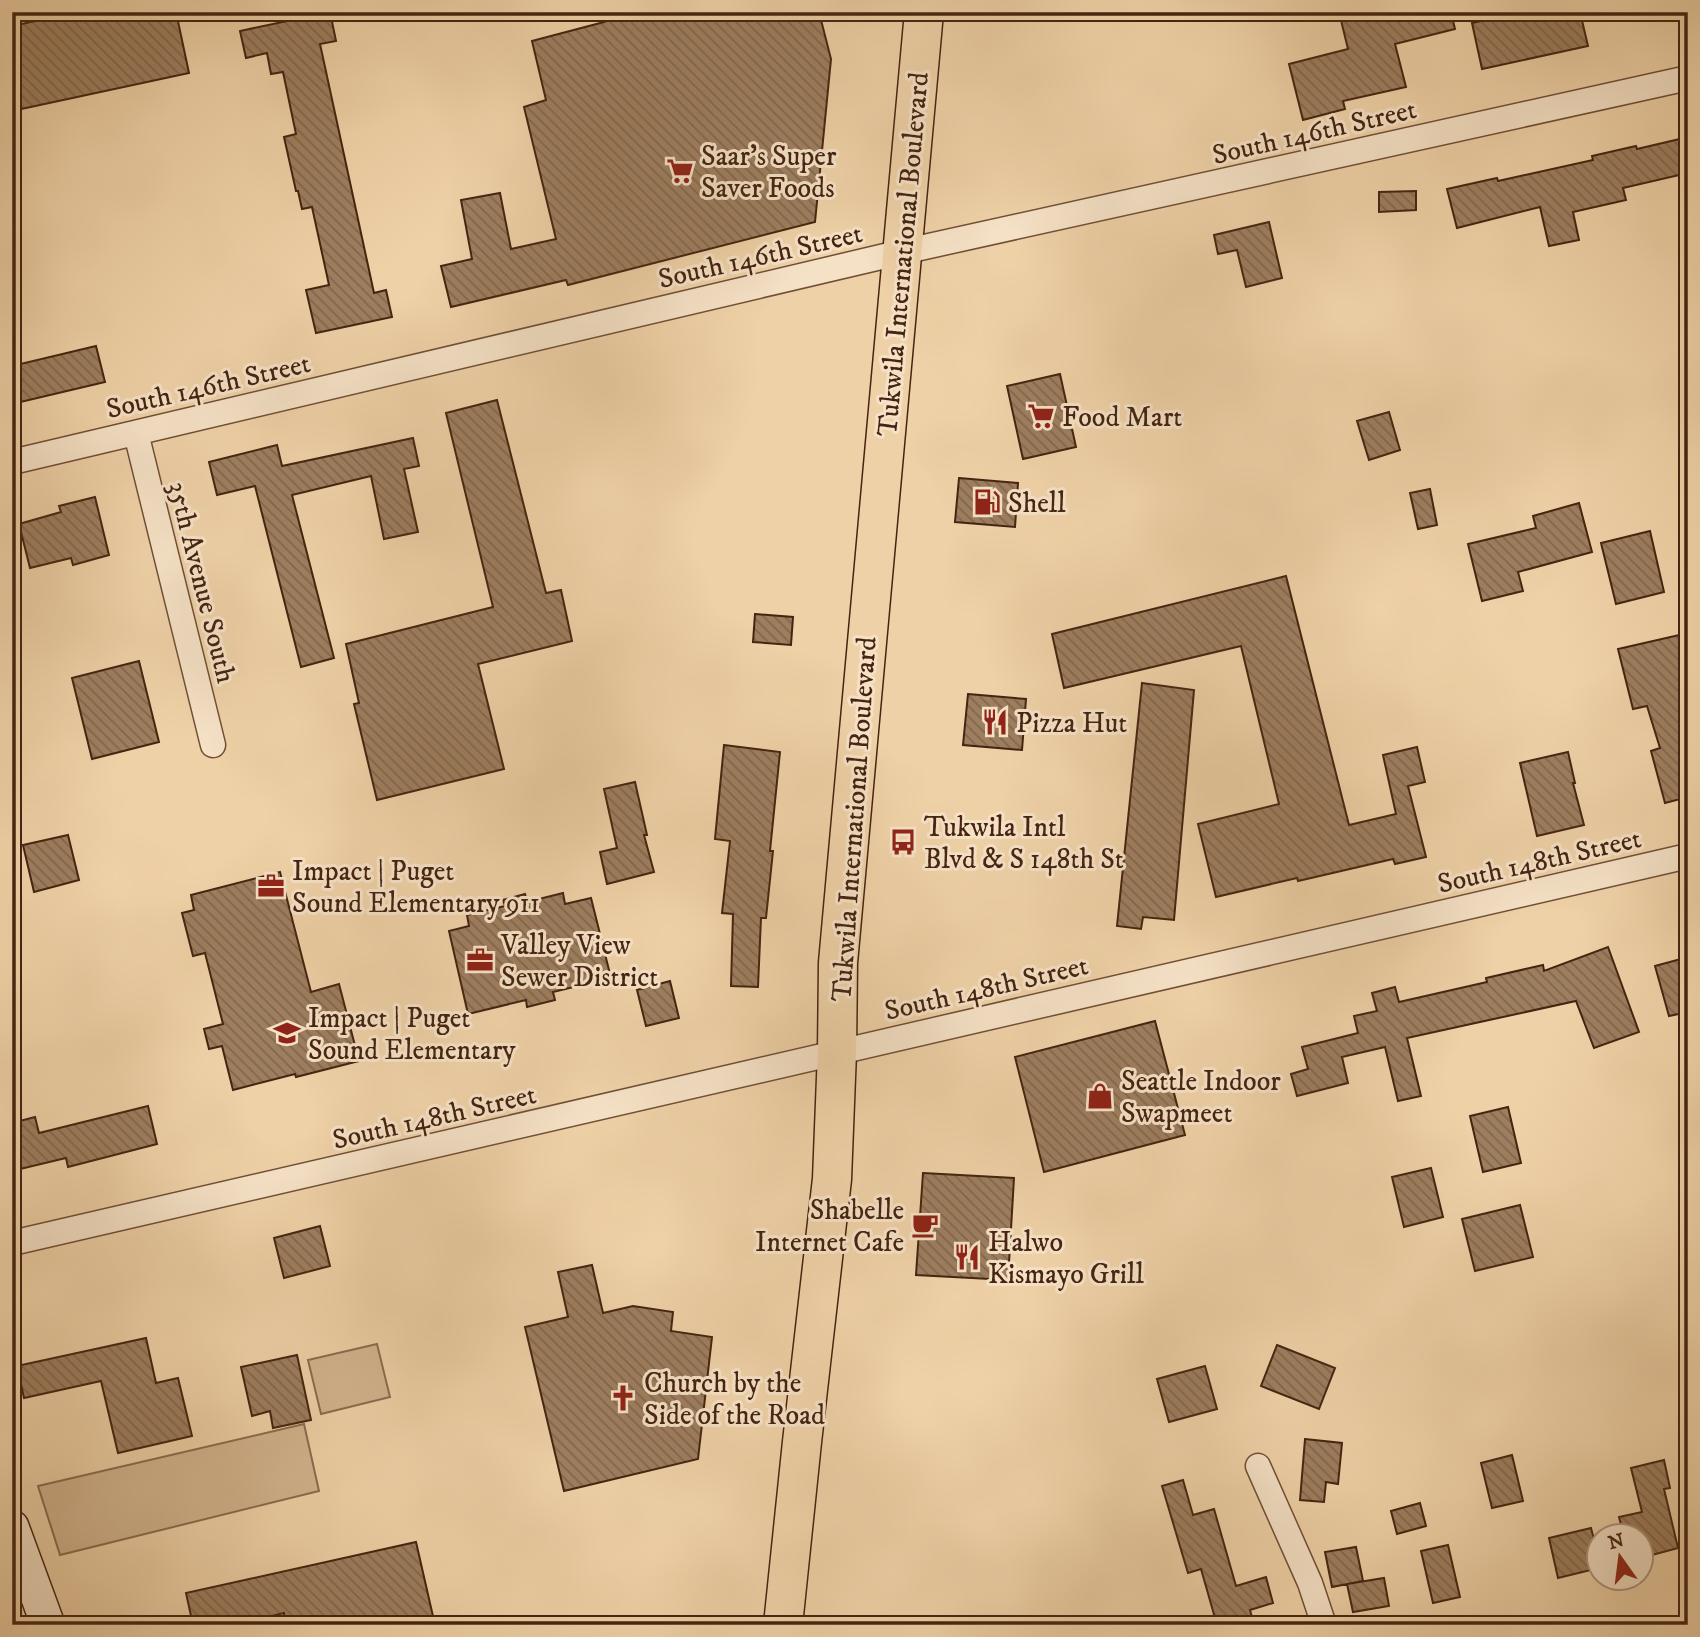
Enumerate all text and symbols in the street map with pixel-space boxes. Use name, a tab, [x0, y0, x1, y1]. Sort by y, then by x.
street label: Tukwila International Boulevard	[870, 71, 937, 438]
street label: South 146th Street	[1209, 92, 1420, 173]
place label: Saar's Super Saver Foods	[701, 139, 837, 206]
supermarket icon: Saar's Super Saver Foods	[665, 156, 695, 186]
street label: South 146th Street	[655, 216, 866, 297]
street label: South 146th Street	[103, 346, 314, 427]
place label: Food Mart	[1062, 400, 1182, 435]
supermarket icon: Food Mart	[1026, 401, 1056, 431]
street label: 35th Avenue South	[160, 478, 244, 687]
place label: Shell	[1008, 486, 1066, 521]
fuel station icon: Shell	[972, 487, 1002, 517]
street label: Tukwila International Boulevard	[824, 636, 885, 1003]
place label: Pizza Hut	[1016, 706, 1127, 741]
restaurant icon: Pizza Hut	[980, 707, 1010, 737]
place label: Tukwila Intl Blvd & S 148th St	[924, 810, 1124, 877]
street label: South 148th Street	[1434, 821, 1645, 902]
bus stop icon: Tukwila Intl Blvd & S 148th St	[888, 827, 918, 857]
place label: Impact | Puget Sound Elementary 911	[292, 854, 540, 921]
office icon: Impact | Puget Sound Elementary 911	[256, 871, 286, 901]
place label: Valley View Sewer District	[500, 928, 658, 995]
office icon: Valley View Sewer District	[465, 945, 495, 975]
street label: South 148th Street	[881, 948, 1092, 1029]
place label: Impact | Puget Sound Elementary	[308, 1001, 516, 1068]
school or university icon: Impact | Puget Sound Elementary	[272, 1018, 302, 1048]
place label: Seattle Indoor Swapmeet	[1121, 1064, 1281, 1131]
street label: South 148th Street	[329, 1077, 540, 1158]
shop icon: Seattle Indoor Swapmeet	[1085, 1081, 1115, 1111]
place label: Shabelle Internet Cafe	[755, 1193, 904, 1260]
cafe icon: Shabelle Internet Cafe	[910, 1210, 940, 1240]
place label: Halwo Kismayo Grill	[988, 1225, 1144, 1292]
restaurant icon: Halwo Kismayo Grill	[952, 1242, 982, 1272]
place label: Church by the Side of the Road	[644, 1366, 825, 1433]
church icon: Church by the Side of the Road	[608, 1383, 638, 1413]
north arrow	[1584, 1522, 1654, 1592]
text: N	[1606, 1529, 1627, 1555]

